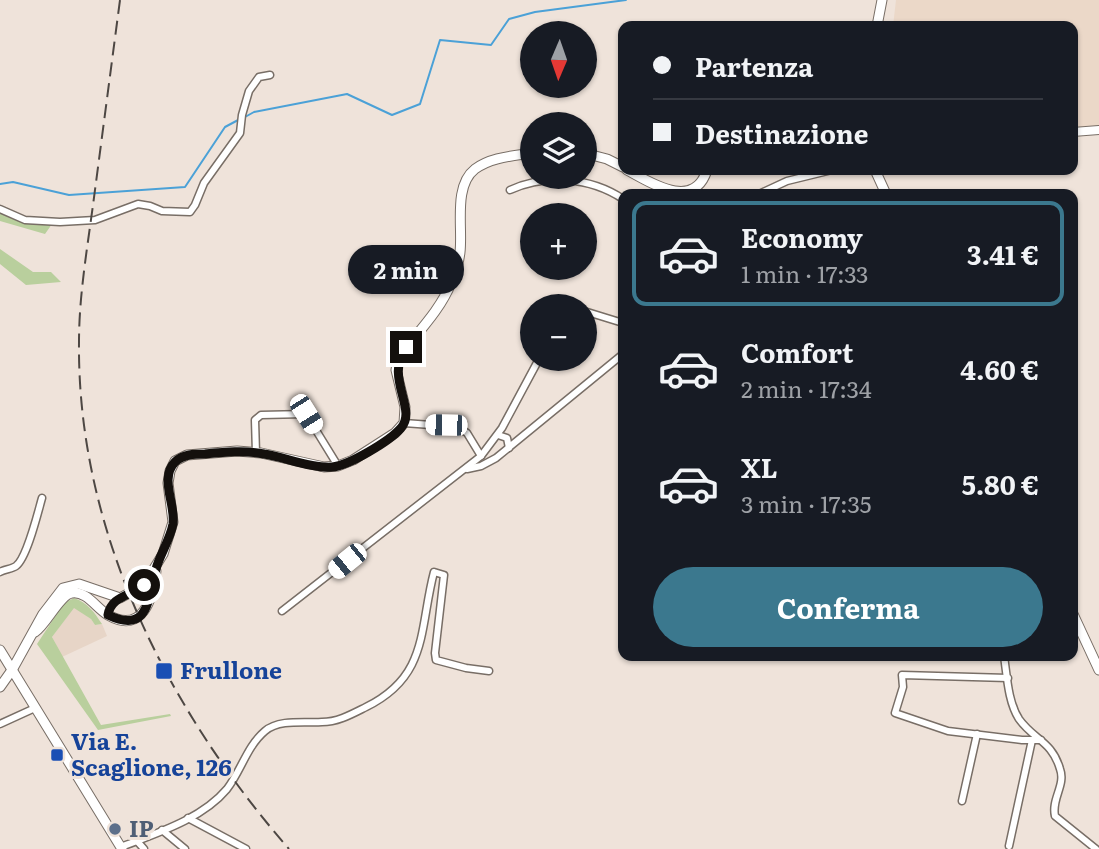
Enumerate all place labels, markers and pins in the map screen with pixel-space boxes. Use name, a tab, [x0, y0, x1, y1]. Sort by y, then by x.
place label: Frullone	[180, 652, 282, 686]
marker: Frullone	[154, 661, 174, 681]
place label: Via E. Scaglione, 126	[71, 723, 232, 783]
marker: Via E. Scaglione, 126	[49, 747, 65, 763]
place label: IP	[129, 810, 154, 844]
marker: IP	[107, 821, 123, 837]

